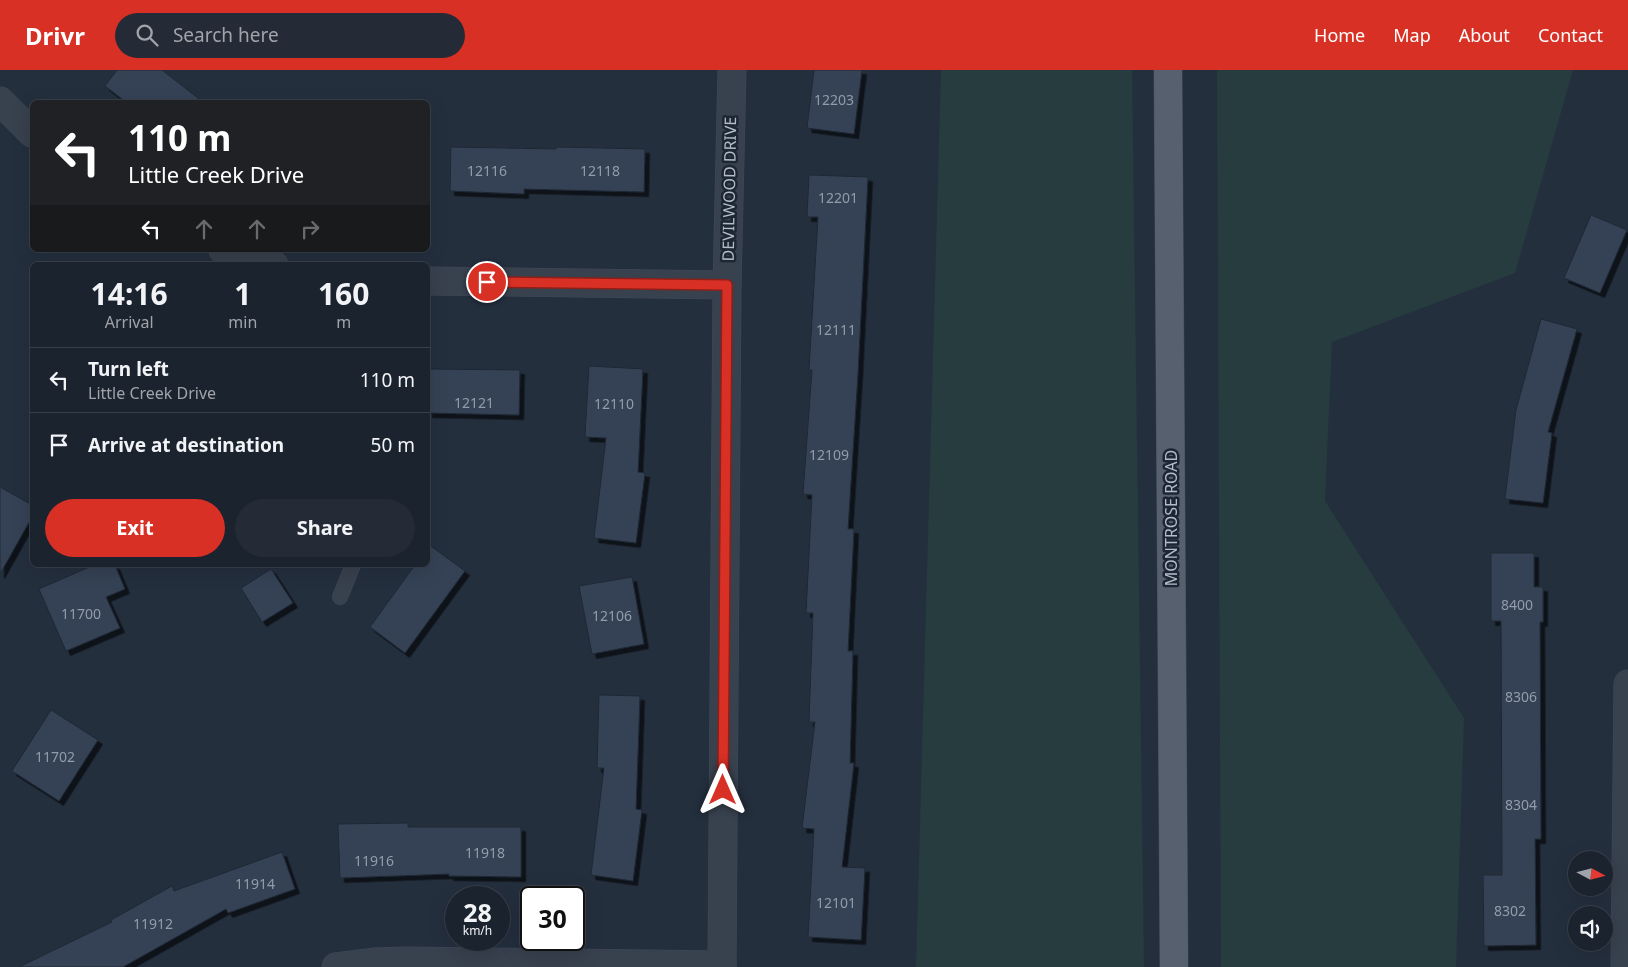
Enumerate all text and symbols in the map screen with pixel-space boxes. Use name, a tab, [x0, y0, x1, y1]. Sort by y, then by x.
search box	[115, 13, 465, 58]
text: Drivr	[25, 19, 85, 52]
icon: search	[133, 21, 161, 49]
text: Search here	[173, 22, 279, 48]
text: Home	[1314, 23, 1365, 47]
text: Map	[1393, 23, 1431, 47]
text: About	[1459, 23, 1510, 47]
text: Contact	[1538, 23, 1603, 47]
house number: 12203	[814, 90, 854, 109]
text: 110 m	[128, 114, 231, 161]
street label: DEVILWOOD DRIVE	[717, 116, 741, 262]
icon: left	[45, 120, 110, 185]
text: Little Creek Drive	[128, 159, 304, 189]
house number: 12116	[467, 161, 507, 180]
house number: 12118	[580, 161, 620, 180]
house number: 12201	[818, 188, 858, 207]
icon: left	[137, 215, 165, 243]
icon: ahead	[190, 215, 218, 243]
icon: ahead	[243, 215, 271, 243]
icon: right	[296, 215, 324, 243]
pin	[466, 261, 508, 303]
icon: arrive	[473, 268, 501, 296]
text: 14:16	[91, 273, 168, 314]
text: 1	[234, 273, 251, 314]
text: 160	[318, 273, 369, 314]
text: Arrival	[105, 311, 154, 333]
text: min	[228, 311, 257, 333]
text: m	[336, 311, 351, 333]
house number: 12111	[816, 320, 856, 339]
text: Turn left	[88, 356, 169, 382]
icon: left	[45, 366, 73, 394]
text: 110 m	[360, 367, 415, 393]
text: Little Creek Drive	[88, 382, 216, 404]
house number: 12121	[454, 393, 494, 412]
house number: 12110	[594, 394, 634, 413]
icon: arrive	[45, 431, 73, 459]
text: Arrive at destination	[88, 432, 284, 458]
text: 50 m	[371, 432, 415, 458]
house number: 12109	[809, 445, 849, 464]
street label: MONTROSE ROAD	[1160, 450, 1182, 586]
button: Exit	[45, 499, 225, 557]
button: Share	[235, 499, 415, 557]
house number: 8400	[1501, 595, 1533, 614]
house number: 11700	[61, 604, 101, 623]
house number: 12106	[592, 606, 632, 625]
house number: 8306	[1505, 687, 1537, 706]
house number: 11702	[35, 747, 75, 766]
position arrow	[696, 763, 748, 815]
house number: 8304	[1505, 795, 1537, 814]
house number: 11918	[465, 843, 505, 862]
house number: 11916	[354, 851, 394, 870]
north arrow	[1568, 851, 1612, 896]
map controls	[1568, 851, 1613, 951]
house number: 11914	[235, 874, 275, 893]
speed limit sign: 30	[520, 886, 585, 951]
house number: 12101	[816, 893, 856, 912]
text: 28	[463, 895, 492, 929]
house number: 8302	[1494, 901, 1526, 920]
button: sound	[1568, 906, 1613, 951]
house number: 11912	[133, 914, 173, 933]
text: km/h	[463, 922, 492, 939]

